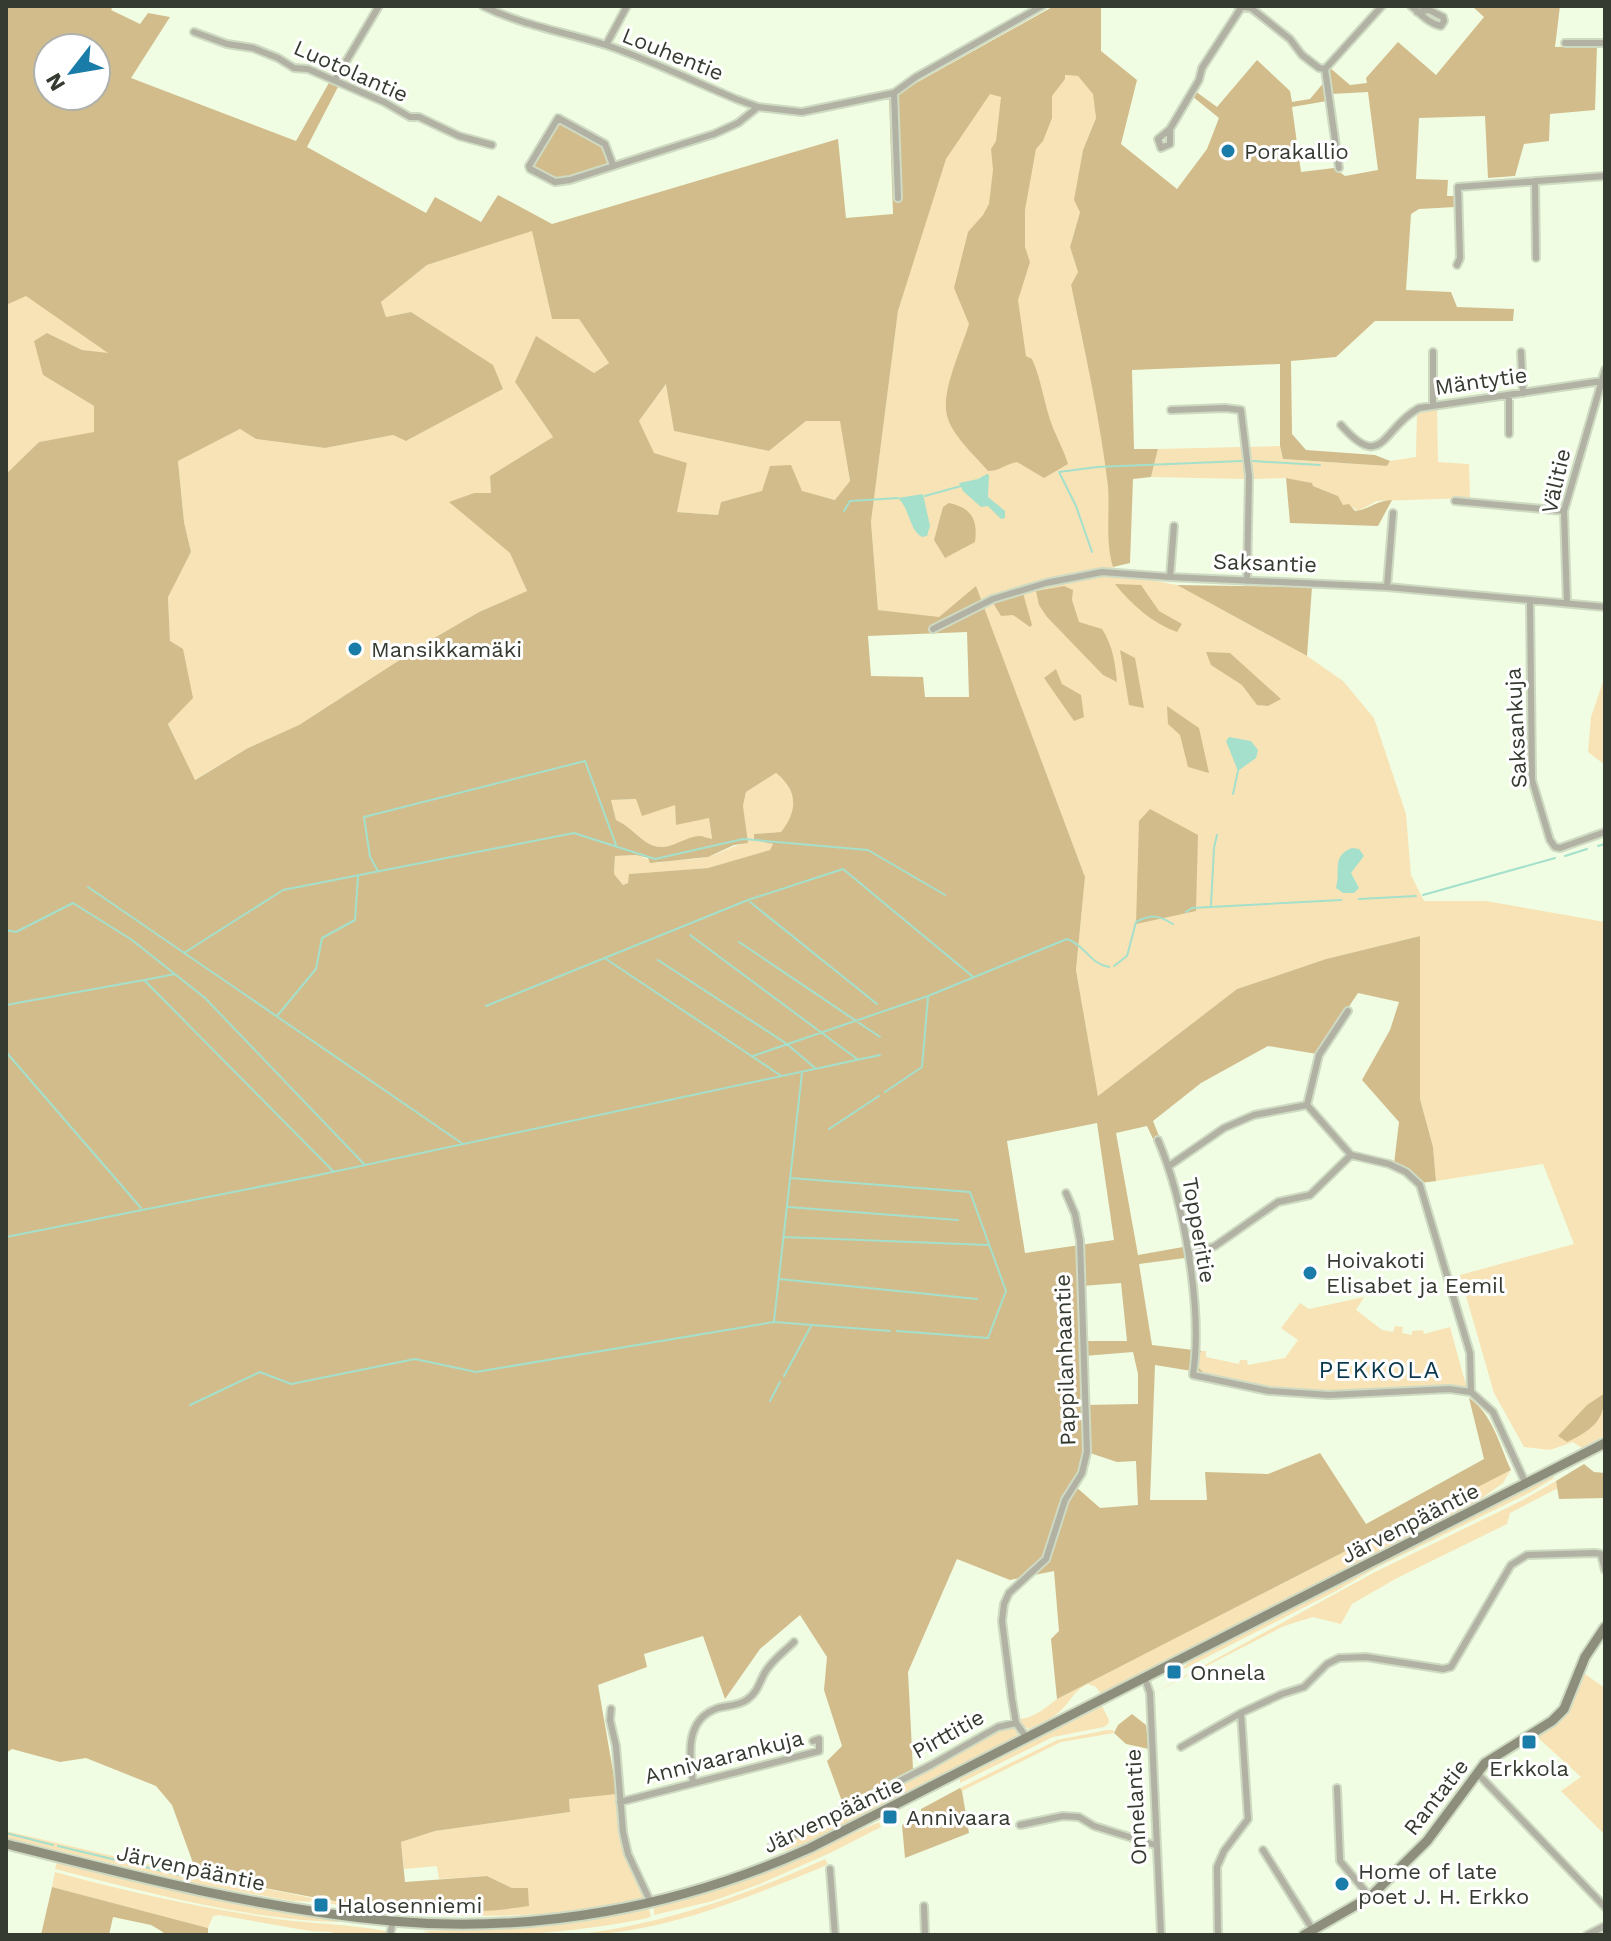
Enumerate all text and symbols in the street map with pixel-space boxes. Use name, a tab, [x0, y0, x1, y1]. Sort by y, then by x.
street label: Louhentie	[619, 22, 727, 86]
north arrow	[32, 32, 112, 112]
street label: Luotolantie	[290, 35, 412, 107]
text: N	[40, 69, 70, 95]
place label: Porakallio	[1244, 139, 1349, 164]
marker: Porakallio	[1219, 142, 1237, 160]
street label: Mäntytie	[1433, 362, 1529, 400]
street label: Välitie	[1536, 446, 1576, 516]
street label: Saksantie	[1213, 549, 1317, 577]
place label: Mansikkamäki	[371, 637, 522, 662]
marker: Mansikkamäki	[346, 640, 364, 658]
street label: Saksankuja	[1500, 667, 1532, 789]
street label: Topperitie	[1177, 1175, 1221, 1285]
place label: Hoivakoti Elisabet ja Eemil	[1326, 1248, 1505, 1298]
marker: Hoivakoti Elisabet ja Eemil	[1301, 1264, 1319, 1282]
street label: Pappilanhaantie	[1050, 1274, 1080, 1446]
district label: PEKKOLA	[1319, 1356, 1441, 1384]
street label: Järvenpääntie	[1337, 1478, 1483, 1568]
place label: Onnela	[1190, 1660, 1265, 1685]
marker: Onnela	[1165, 1663, 1183, 1681]
street label: Pirttitie	[908, 1704, 988, 1764]
street label: Annivaarankuja	[642, 1725, 806, 1789]
marker: Erkkola	[1520, 1733, 1538, 1751]
street label: Onnelantie	[1120, 1748, 1152, 1866]
street label: Rantatie	[1399, 1754, 1473, 1840]
place label: Erkkola	[1489, 1756, 1569, 1781]
street label: Järvenpääntie	[759, 1772, 907, 1858]
place label: Annivaara	[906, 1805, 1011, 1830]
marker: Annivaara	[881, 1808, 899, 1826]
street label: Järvenpääntie	[114, 1840, 268, 1896]
place label: Home of late poet J. H. Erkko	[1358, 1859, 1529, 1909]
marker: Home of late poet J. H. Erkko	[1333, 1875, 1351, 1893]
place label: Halosenniemi	[337, 1893, 482, 1918]
marker: Halosenniemi	[312, 1896, 330, 1914]

